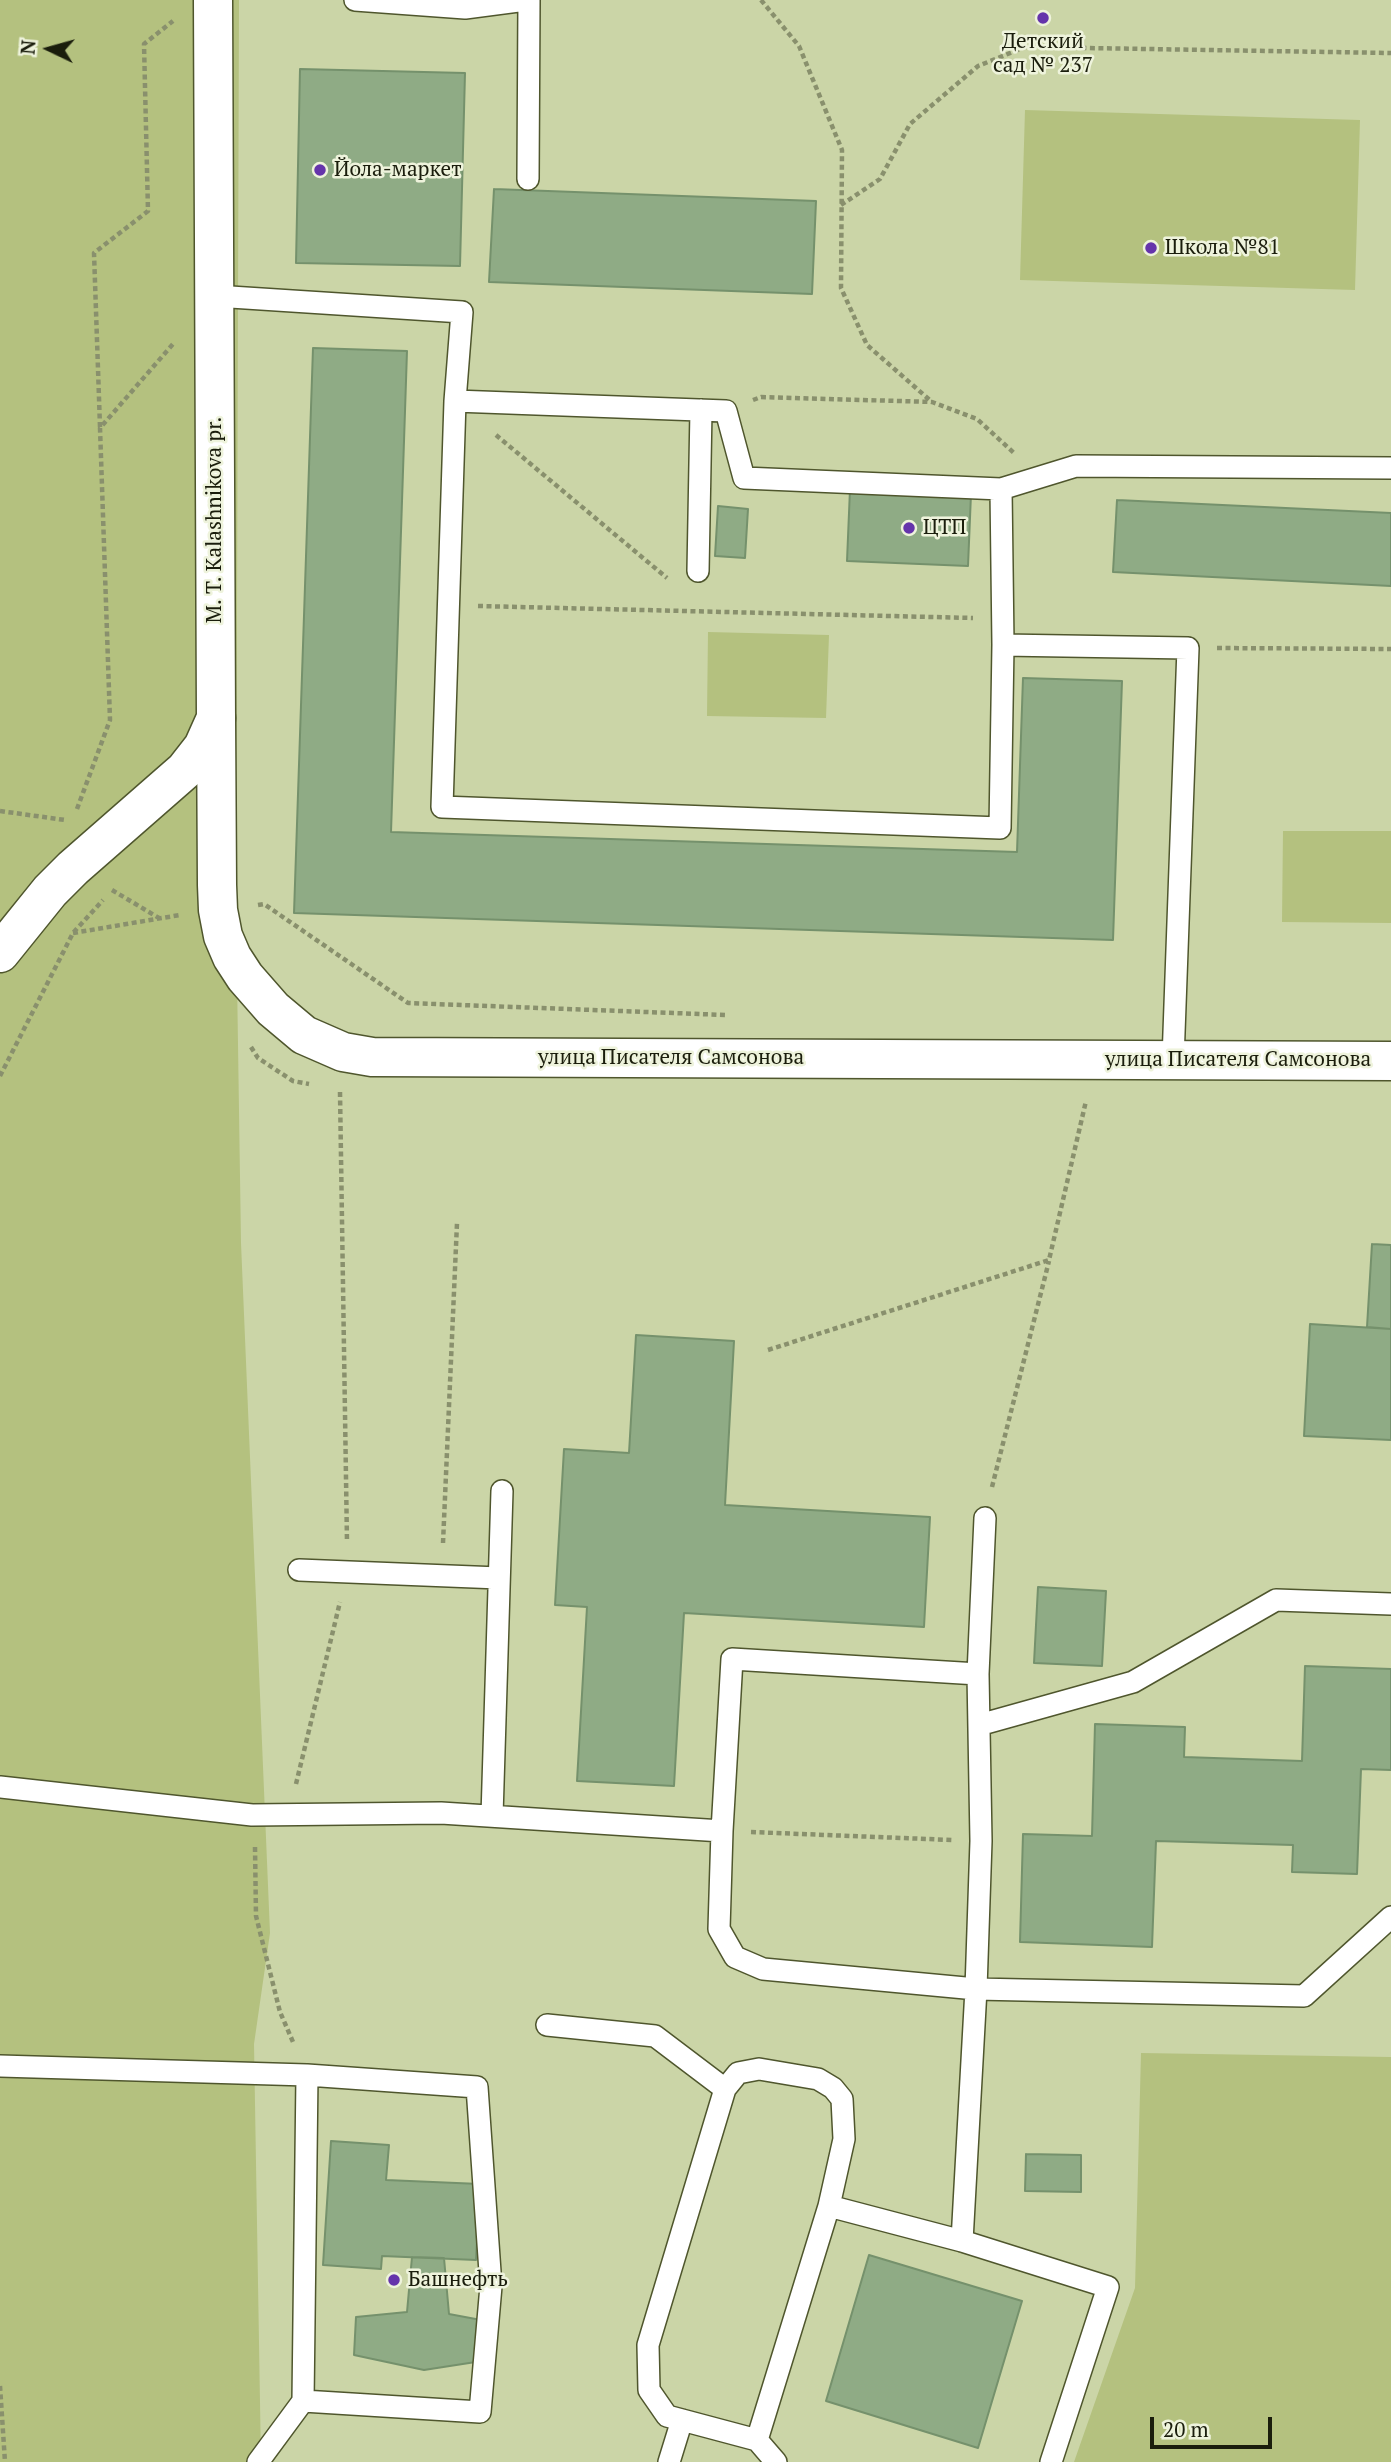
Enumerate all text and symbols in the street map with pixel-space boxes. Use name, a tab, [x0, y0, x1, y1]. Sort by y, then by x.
marker: Детский сад № 237	[1035, 10, 1051, 26]
north arrow	[14, 14, 84, 84]
place label: Детский сад № 237	[993, 29, 1093, 79]
text: N	[15, 39, 41, 55]
place label: Йола-маркет	[334, 157, 462, 183]
marker: Йола-маркет	[312, 162, 328, 178]
place label: Школа №81	[1165, 235, 1280, 261]
marker: Школа №81	[1143, 240, 1159, 256]
street label: M. T. Kalashnikova pr.	[202, 417, 228, 623]
place label: ЦТП	[923, 515, 966, 541]
marker: ЦТП	[901, 520, 917, 536]
street label: улица Писателя Самсонова	[538, 1045, 804, 1071]
street label: улица Писателя Самсонова	[1105, 1047, 1371, 1073]
place label: Башнефть	[408, 2267, 508, 2293]
marker: Башнефть	[386, 2272, 402, 2288]
scale bar	[1153, 2402, 1276, 2446]
text: 20 m	[1163, 2415, 1209, 2443]

